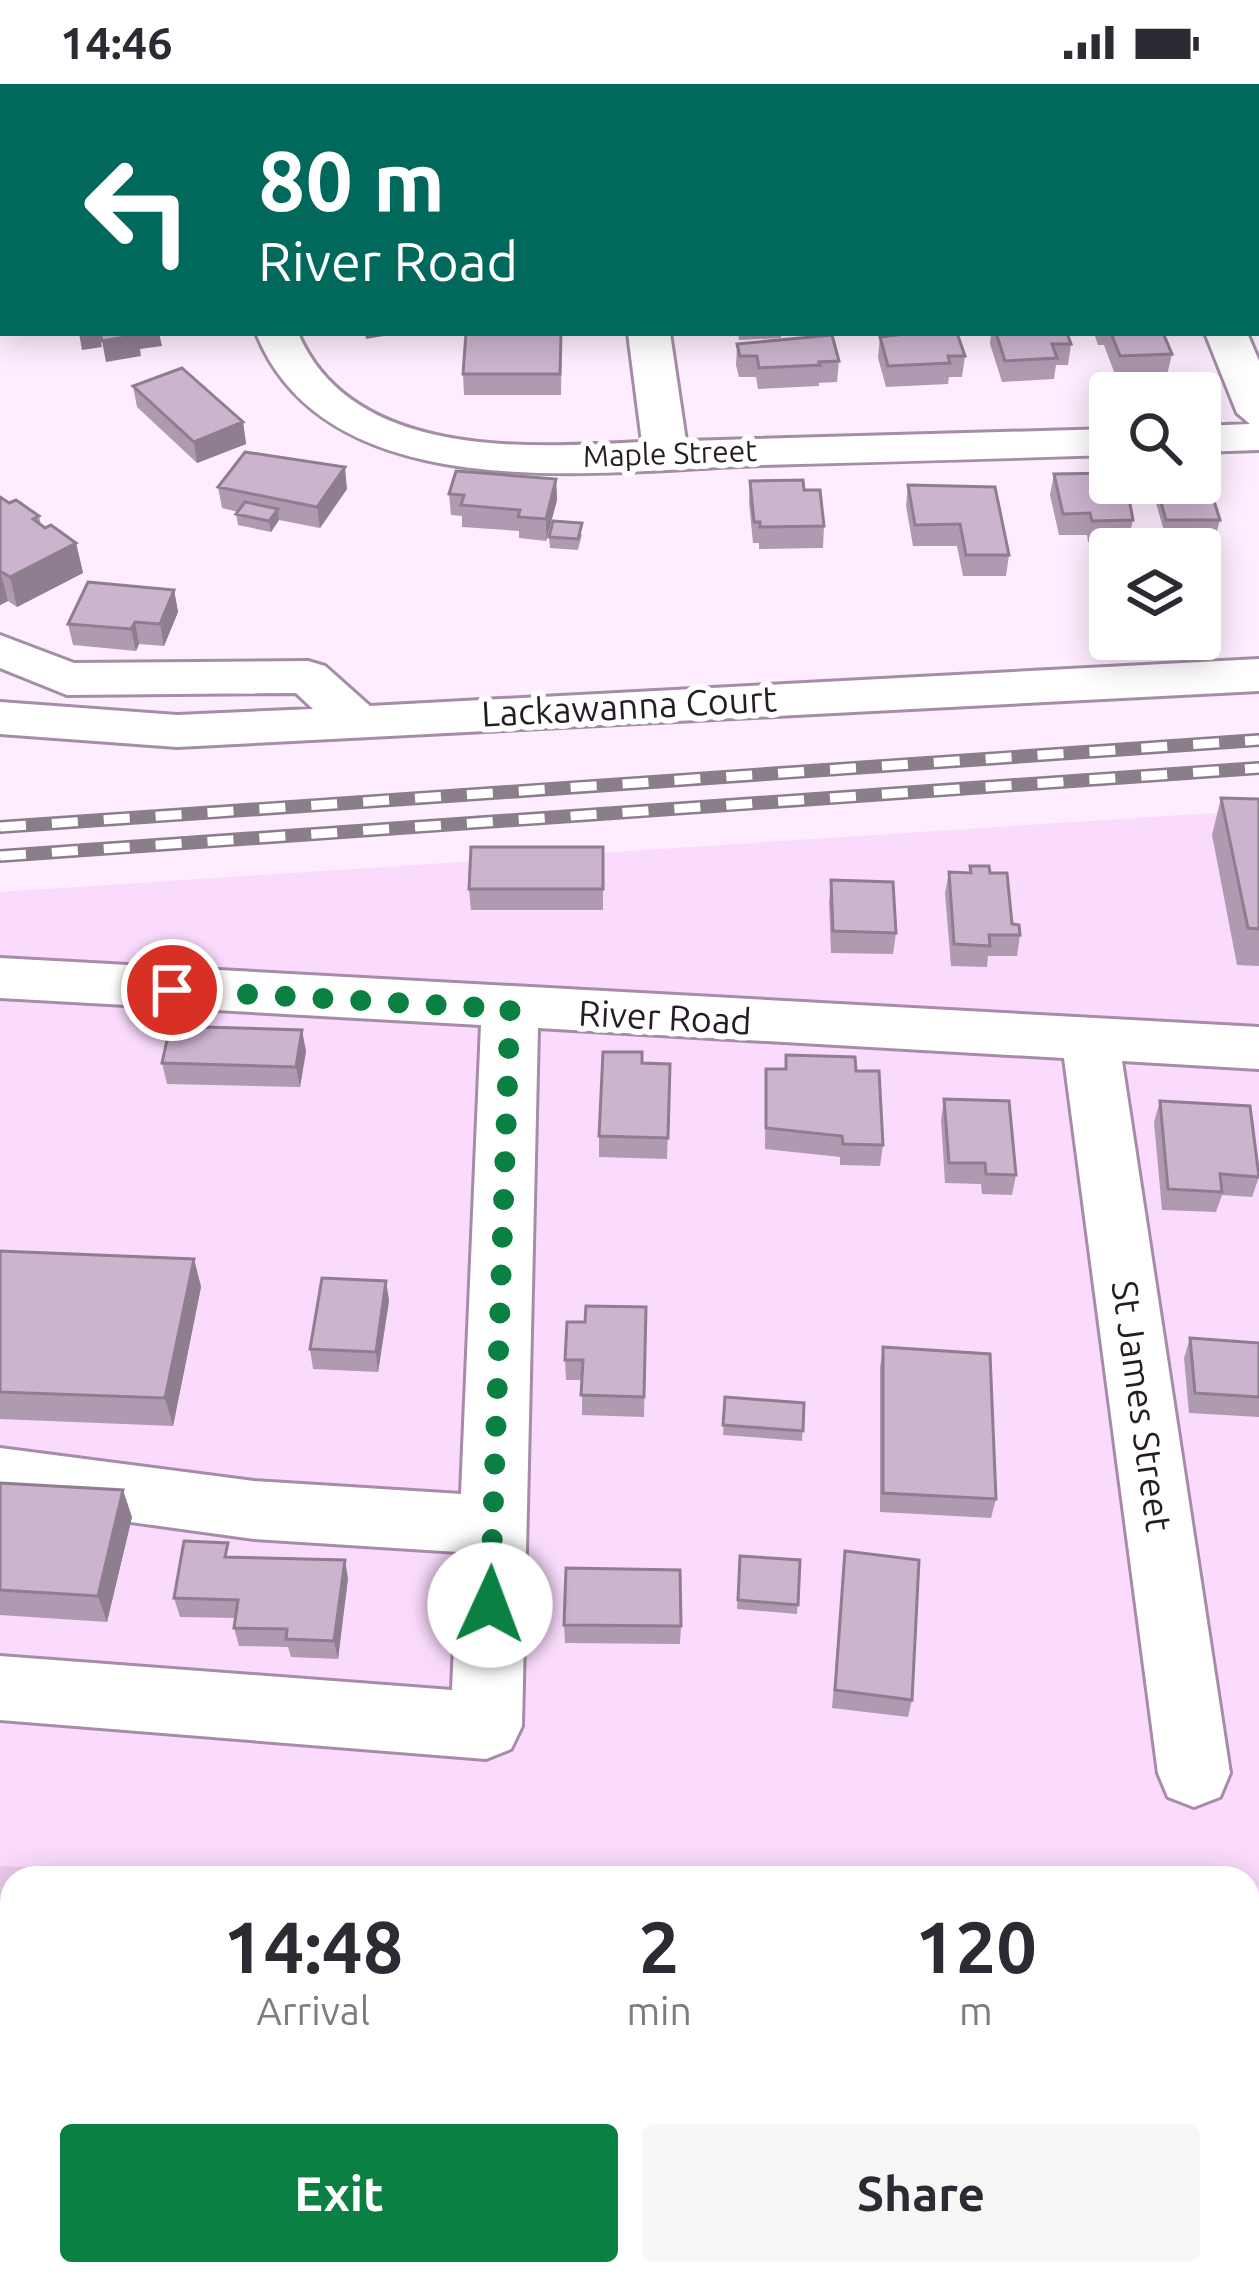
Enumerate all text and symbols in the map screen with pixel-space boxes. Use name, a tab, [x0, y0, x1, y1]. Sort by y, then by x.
text: 14:46	[60, 17, 173, 68]
icon: left	[60, 132, 216, 288]
text: 80 m	[258, 133, 445, 227]
text: River Road	[258, 231, 518, 291]
map controls	[1089, 372, 1221, 660]
button: search	[1089, 372, 1221, 504]
street label: Maple Street	[582, 433, 758, 473]
button: layers	[1089, 528, 1221, 660]
street label: Lackawanna Court	[480, 677, 778, 734]
pin	[121, 939, 223, 1041]
icon: arrive	[139, 957, 205, 1023]
street label: River Road	[577, 991, 753, 1042]
street label: St James Street	[1105, 1278, 1180, 1534]
position arrow	[427, 1542, 553, 1668]
text: 14:48	[223, 1906, 403, 1987]
text: 2	[639, 1906, 679, 1987]
text: 120	[915, 1906, 1037, 1987]
text: Arrival	[256, 1989, 370, 2032]
text: min	[626, 1989, 692, 2032]
text: m	[959, 1989, 993, 2032]
button: Exit	[60, 2124, 618, 2262]
button: Share	[642, 2124, 1200, 2262]

